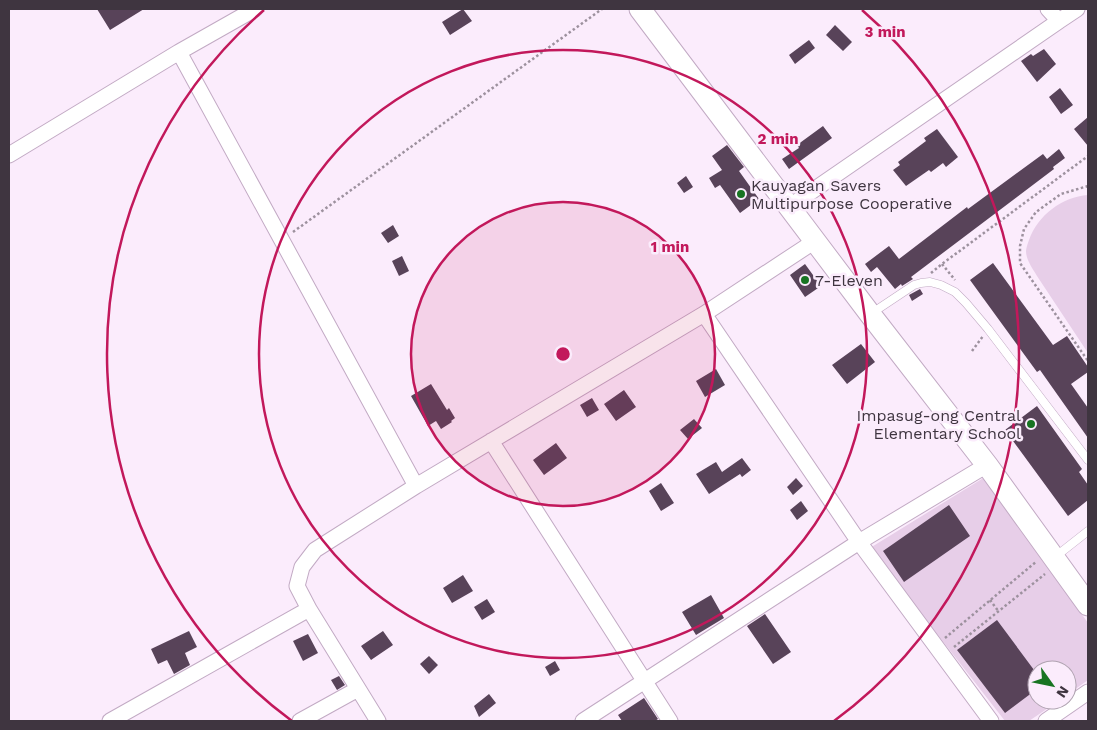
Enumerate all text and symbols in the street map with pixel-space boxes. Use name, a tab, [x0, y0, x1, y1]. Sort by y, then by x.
text: 3 min	[865, 23, 905, 41]
text: 2 min	[757, 130, 799, 148]
place label: Kauyagan Savers Multipurpose Cooperative	[751, 176, 952, 213]
marker: Kauyagan Savers Multipurpose Cooperative	[735, 188, 747, 200]
text: 1 min	[651, 238, 689, 256]
place label: 7-Eleven	[815, 271, 883, 290]
marker: 7-Eleven	[799, 274, 811, 286]
centre of rings	[554, 345, 572, 363]
place label: Impasug-ong Central Elementary School	[857, 406, 1021, 443]
marker: Impasug-ong Central Elementary School	[1025, 418, 1037, 430]
north arrow	[1027, 660, 1077, 710]
text: N	[1053, 683, 1072, 701]

